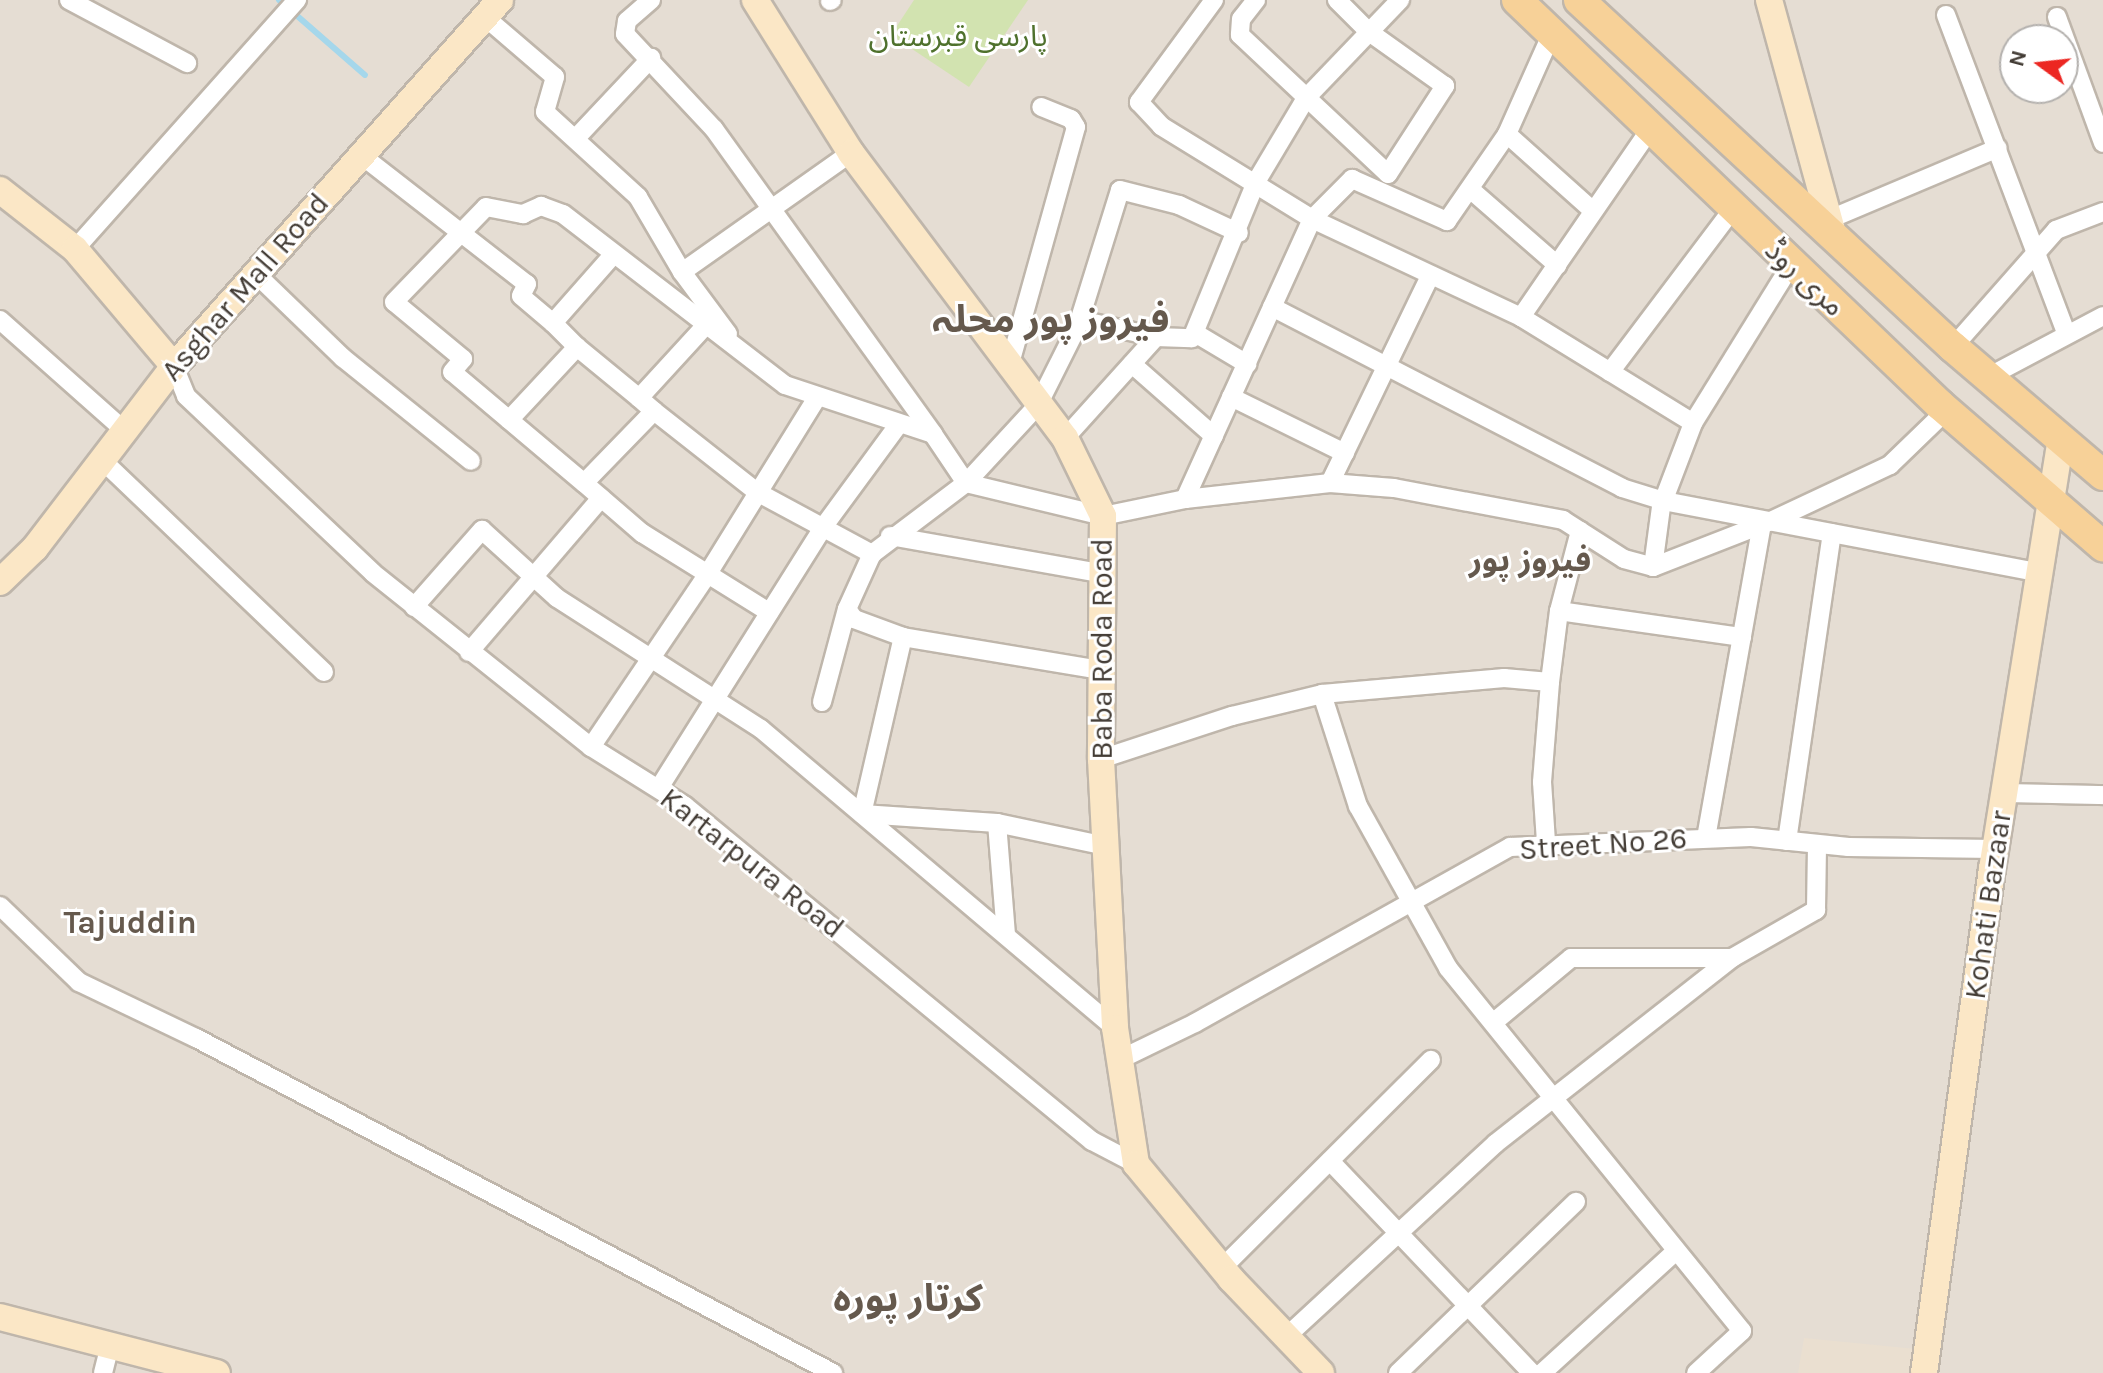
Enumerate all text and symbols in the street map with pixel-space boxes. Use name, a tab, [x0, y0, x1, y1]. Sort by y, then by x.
park label: پارسی قبرستان	[868, 18, 1048, 54]
north arrow	[1999, 24, 2079, 104]
text: N	[2003, 47, 2032, 69]
street label: Asghar Mall Road	[154, 186, 336, 388]
street label: مری روڈ	[1758, 232, 1852, 324]
district label: فیروز پور محلہ	[933, 297, 1169, 343]
street label: Baba Roda Road	[1084, 538, 1120, 760]
district label: فیروز پور	[1469, 542, 1591, 580]
street label: Kartarpura Road	[653, 780, 851, 946]
street label: Kohati Bazaar	[1957, 808, 2019, 1002]
street label: Street No 26	[1518, 820, 1688, 868]
district label: Tajuddin	[63, 904, 197, 942]
district label: کرتار پورہ	[833, 1276, 983, 1322]

